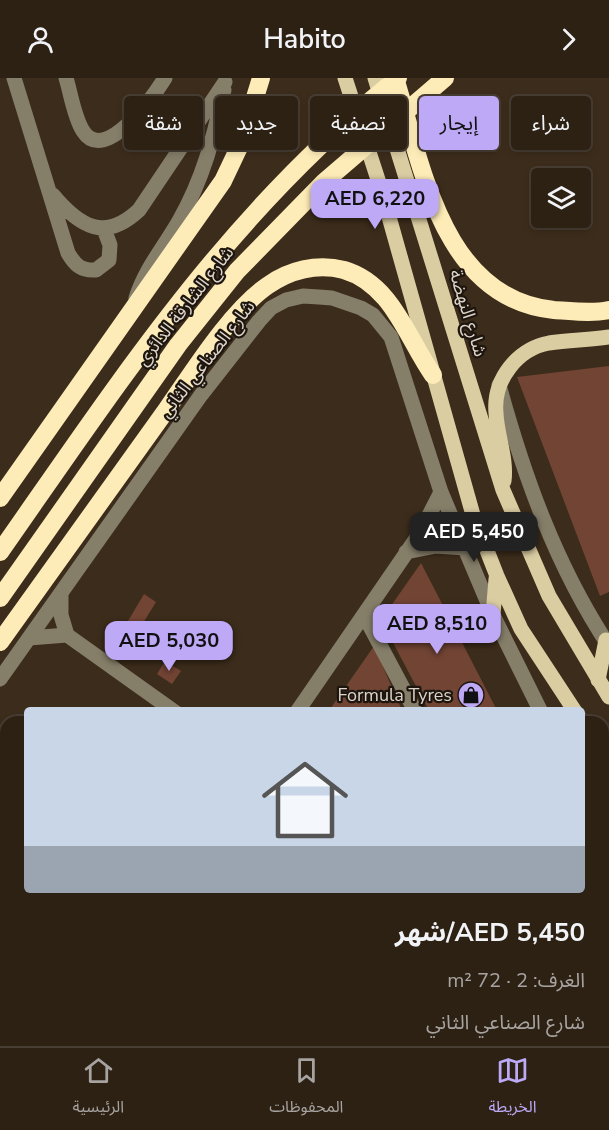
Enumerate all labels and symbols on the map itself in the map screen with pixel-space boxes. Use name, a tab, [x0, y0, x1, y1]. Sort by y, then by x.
pin: AED 6,220	[306, 179, 444, 230]
street label: شارع الشارقة الدائري	[131, 241, 241, 372]
street label: شارع النهضة	[441, 267, 493, 360]
street label: شارع الصناعي الثاني	[153, 295, 262, 424]
pin: AED 5,450	[405, 512, 543, 563]
pin: AED 8,510	[368, 604, 506, 655]
pin: AED 5,030	[100, 621, 238, 672]
shop icon: Formula Tyres	[456, 680, 486, 710]
place label: Formula Tyres	[338, 683, 452, 707]

